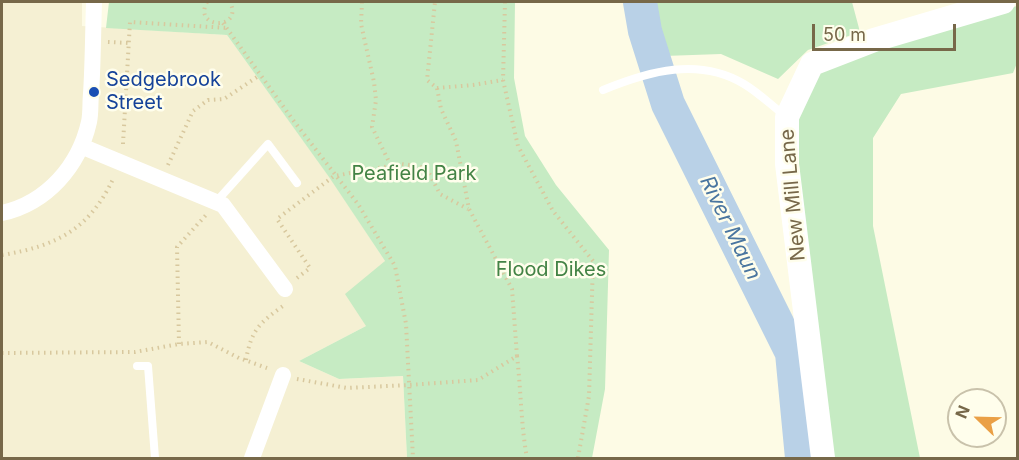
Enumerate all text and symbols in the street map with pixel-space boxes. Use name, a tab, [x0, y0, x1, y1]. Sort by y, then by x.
scale bar	[815, 12, 959, 50]
text: 50 m	[823, 24, 866, 45]
place label: Sedgebrook Street	[106, 68, 221, 115]
marker: Sedgebrook Street	[87, 85, 101, 99]
street label: New Mill Lane	[775, 128, 811, 262]
park label: Peafield Park	[351, 162, 477, 186]
water label: River Maun	[694, 172, 766, 284]
park label: Flood Dikes	[496, 258, 606, 282]
north arrow	[947, 388, 1007, 448]
text: N	[951, 402, 974, 421]

